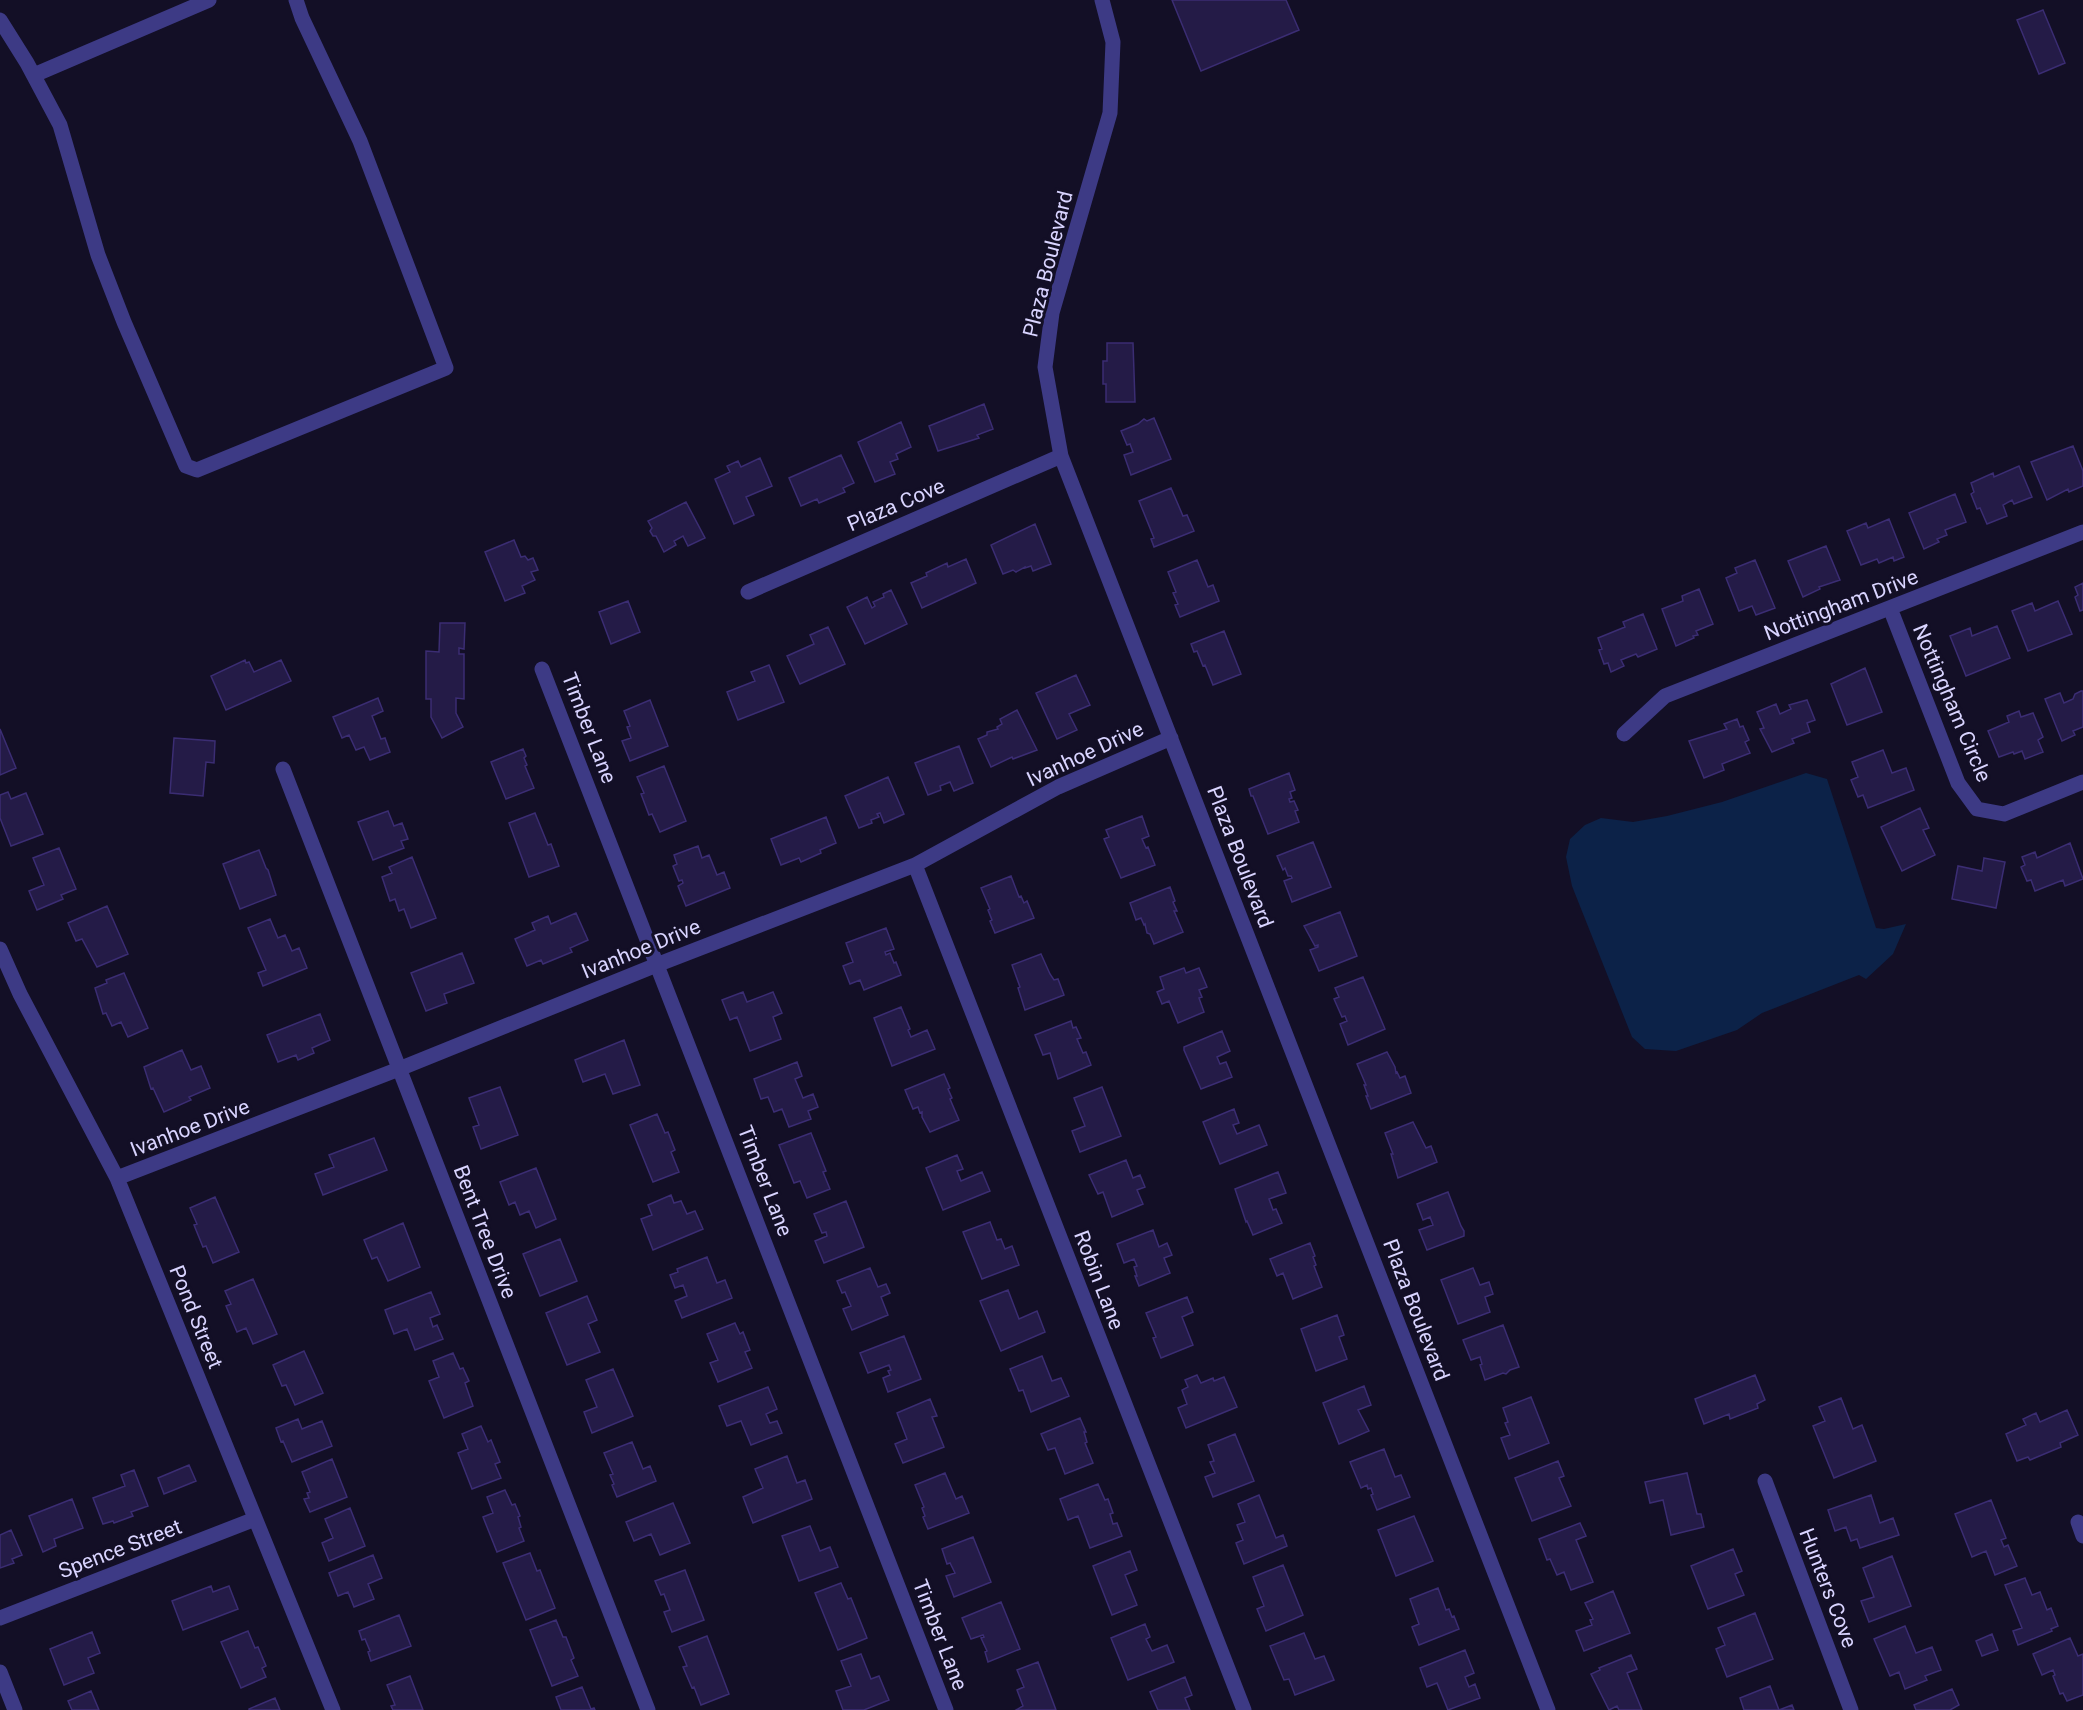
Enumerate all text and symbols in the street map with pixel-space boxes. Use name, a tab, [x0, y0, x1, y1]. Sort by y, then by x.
street label: Plaza Boulevard	[1018, 188, 1078, 340]
street label: Plaza Cove	[844, 474, 948, 536]
street label: Nottingham Drive	[1761, 565, 1921, 645]
street label: Nottingham Circle	[1908, 621, 1996, 785]
street label: Timber Lane	[557, 669, 621, 787]
street label: Ivanhoe Drive	[1023, 717, 1147, 791]
street label: Plaza Boulevard	[1202, 783, 1278, 931]
street label: Ivanhoe Drive	[578, 914, 704, 984]
street label: Ivanhoe Drive	[127, 1094, 253, 1162]
street label: Timber Lane	[733, 1122, 797, 1240]
street label: Bent Tree Drive	[449, 1162, 521, 1302]
street label: Robin Lane	[1069, 1227, 1129, 1333]
street label: Plaza Boulevard	[1378, 1236, 1454, 1384]
street label: Pond Street	[164, 1262, 228, 1372]
street label: Spence Street	[55, 1515, 185, 1583]
street label: Hunters Cove	[1794, 1525, 1862, 1651]
street label: Timber Lane	[908, 1576, 972, 1694]

